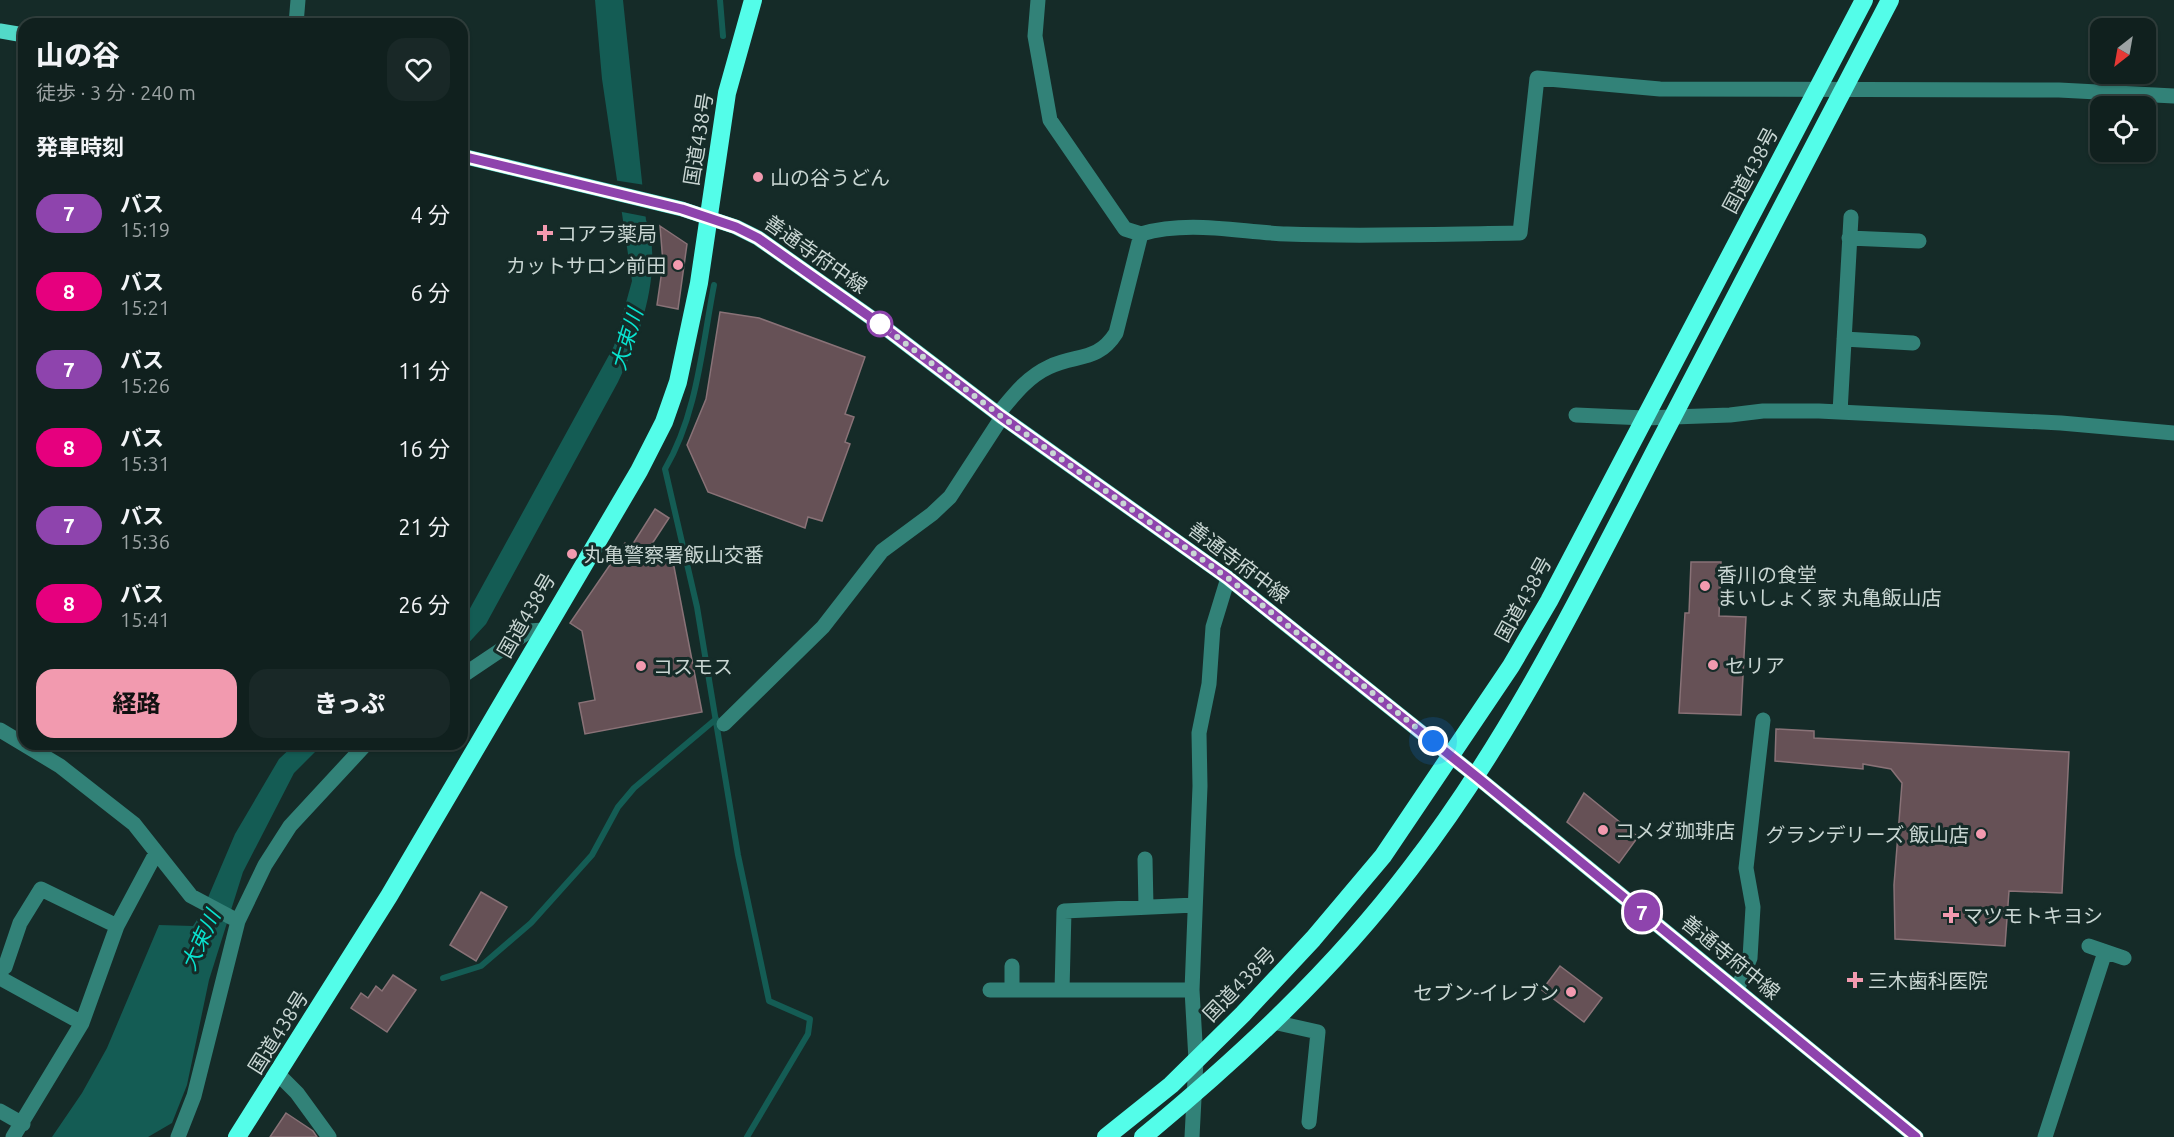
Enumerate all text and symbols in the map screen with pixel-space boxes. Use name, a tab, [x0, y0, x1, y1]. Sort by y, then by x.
north arrow	[2090, 18, 2156, 84]
map controls	[2090, 18, 2156, 162]
button: heart	[387, 38, 450, 101]
text: 山の谷	[36, 39, 120, 70]
text: 徒歩 · 3 分 · 240 m	[36, 81, 196, 104]
street label: 国道438号	[679, 91, 717, 187]
button: locate	[2090, 96, 2156, 162]
street label: 国道438号	[1718, 123, 1782, 217]
text: 発車時刻	[36, 134, 124, 159]
place label: 山の谷うどん	[770, 166, 890, 189]
marker: 山の谷うどん	[751, 170, 765, 184]
text: バス	[120, 191, 164, 216]
text: 7	[63, 201, 75, 225]
text: 4 分	[411, 202, 450, 227]
street label: 善通寺府中線	[760, 210, 872, 298]
text: 15:19	[120, 218, 170, 241]
place label: コアラ薬局	[557, 222, 657, 245]
marker: コアラ薬局	[538, 226, 552, 240]
place label: カットサロン前田	[506, 254, 666, 277]
marker: カットサロン前田	[671, 258, 685, 272]
text: バス	[120, 269, 164, 294]
text: 8	[63, 279, 75, 303]
text: 6 分	[411, 280, 450, 305]
text: 15:21	[120, 296, 170, 319]
water label: 大束川	[605, 303, 647, 373]
unlabelled marker	[867, 311, 893, 337]
text: バス	[120, 347, 164, 372]
text: 7	[63, 357, 75, 381]
text: 11 分	[398, 358, 450, 383]
text: 15:26	[120, 374, 170, 397]
text: バス	[120, 425, 164, 450]
text: 8	[63, 435, 75, 459]
text: 16 分	[398, 436, 450, 461]
text: 15:31	[120, 452, 170, 475]
text: バス	[120, 503, 164, 528]
text: 7	[63, 513, 75, 537]
text: 21 分	[398, 514, 450, 539]
street label: 善通寺府中線	[1184, 517, 1294, 607]
text: 15:36	[120, 530, 170, 553]
place label: 丸亀警察署飯山交番	[584, 543, 764, 566]
marker: 丸亀警察署飯山交番	[565, 547, 579, 561]
street label: 国道438号	[1490, 552, 1556, 646]
place label: 香川の食堂 まいしょく家 丸亀飯山店	[1717, 563, 1942, 609]
street label: 国道438号	[493, 569, 559, 661]
marker: 香川の食堂 まいしょく家 丸亀飯山店	[1698, 579, 1712, 593]
text: バス	[120, 581, 164, 606]
text: 8	[63, 591, 75, 615]
text: 26 分	[398, 592, 450, 617]
text: 15:41	[120, 608, 170, 631]
place label: セリア	[1725, 654, 1785, 677]
place label: コスモス	[653, 655, 733, 678]
marker: セリア	[1706, 658, 1720, 672]
marker: コスモス	[634, 659, 648, 673]
button: 経路	[36, 669, 237, 738]
button: きっぷ	[249, 669, 450, 738]
your location	[1418, 726, 1448, 756]
place label: コメダ珈琲店	[1615, 819, 1735, 842]
marker: コメダ珈琲店	[1596, 823, 1610, 837]
place label: グランデリーズ 飯山店	[1765, 823, 1969, 846]
marker: グランデリーズ 飯山店	[1974, 827, 1988, 841]
line badge: 7	[1622, 892, 1662, 932]
text: 7	[1636, 900, 1648, 924]
place label: マツモトキヨシ	[1963, 904, 2103, 927]
water label: 大束川	[176, 905, 225, 974]
marker: マツモトキヨシ	[1944, 908, 1958, 922]
street label: 善通寺府中線	[1677, 910, 1785, 1004]
street label: 国道438号	[1198, 942, 1280, 1026]
place label: 三木歯科医院	[1868, 969, 1988, 992]
marker: 三木歯科医院	[1846, 971, 1864, 989]
place label: セブン-イレブン	[1413, 981, 1559, 1004]
marker: セブン-イレブン	[1564, 985, 1578, 999]
street label: 国道438号	[243, 986, 313, 1078]

